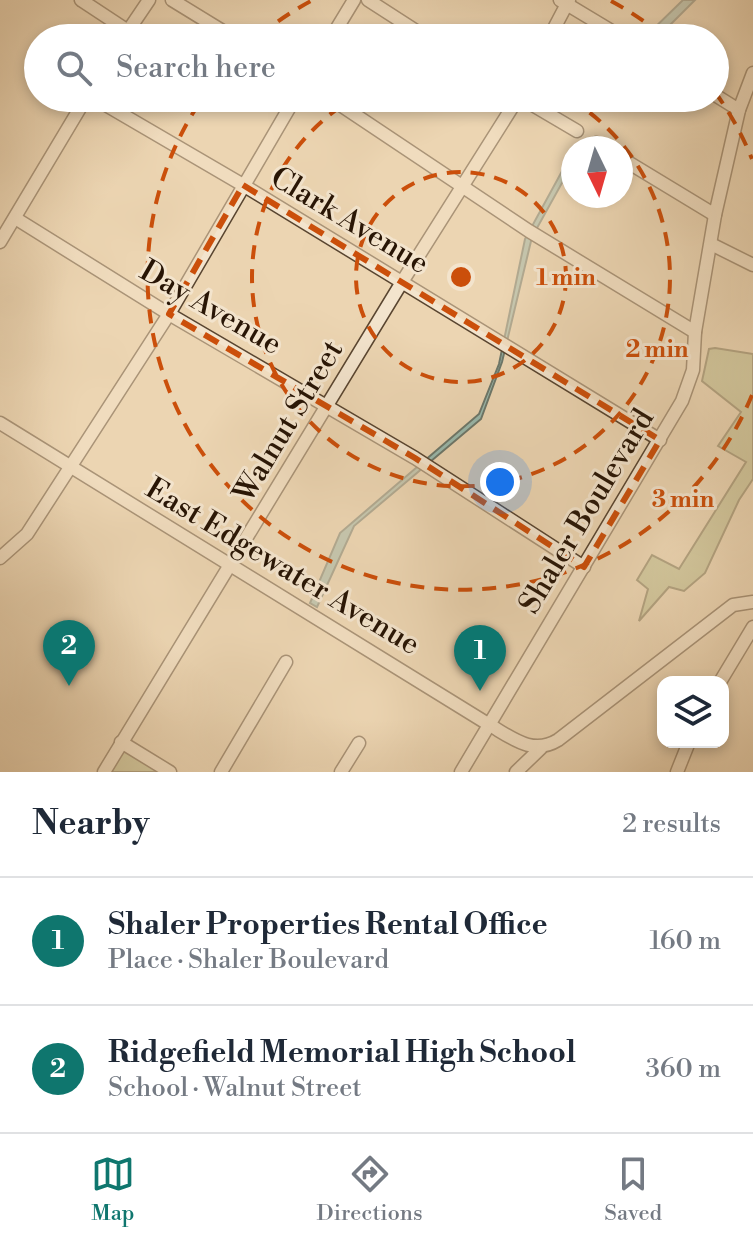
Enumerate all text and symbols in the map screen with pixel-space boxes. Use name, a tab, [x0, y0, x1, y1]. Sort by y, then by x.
search box	[24, 24, 729, 112]
icon: search	[52, 46, 96, 90]
text: Search here	[116, 49, 276, 87]
north arrow	[561, 136, 633, 208]
street label: Clark Avenue	[263, 159, 436, 283]
street label: Day Avenue	[133, 252, 288, 364]
centre of rings	[447, 263, 475, 291]
text: 1 min	[536, 263, 596, 293]
street label: Walnut Street	[225, 333, 352, 510]
text: 2 min	[625, 335, 689, 365]
street label: Shaler Boulevard	[511, 402, 663, 621]
your location	[480, 462, 520, 502]
street label: East Edgewater Avenue	[138, 470, 427, 664]
text: 3 min	[652, 485, 715, 515]
pin: 2	[43, 620, 95, 686]
pin: 1	[454, 625, 506, 691]
map controls	[657, 676, 729, 748]
button: layers	[657, 676, 729, 748]
text: Nearby	[32, 803, 150, 845]
text: 2 results	[622, 808, 721, 840]
text: Shaler Properties Rental Office	[108, 906, 548, 944]
text: 1	[52, 925, 64, 957]
text: 160 m	[650, 925, 721, 957]
text: Place · Shaler Boulevard	[108, 944, 389, 976]
text: Ridgefield Memorial High School	[108, 1034, 576, 1072]
text: 2	[50, 1053, 66, 1085]
text: 360 m	[646, 1053, 721, 1085]
text: School · Walnut Street	[108, 1072, 362, 1104]
tab: Map	[91, 1152, 135, 1227]
tab: Directions	[317, 1152, 423, 1227]
tab: Saved	[604, 1152, 662, 1227]

